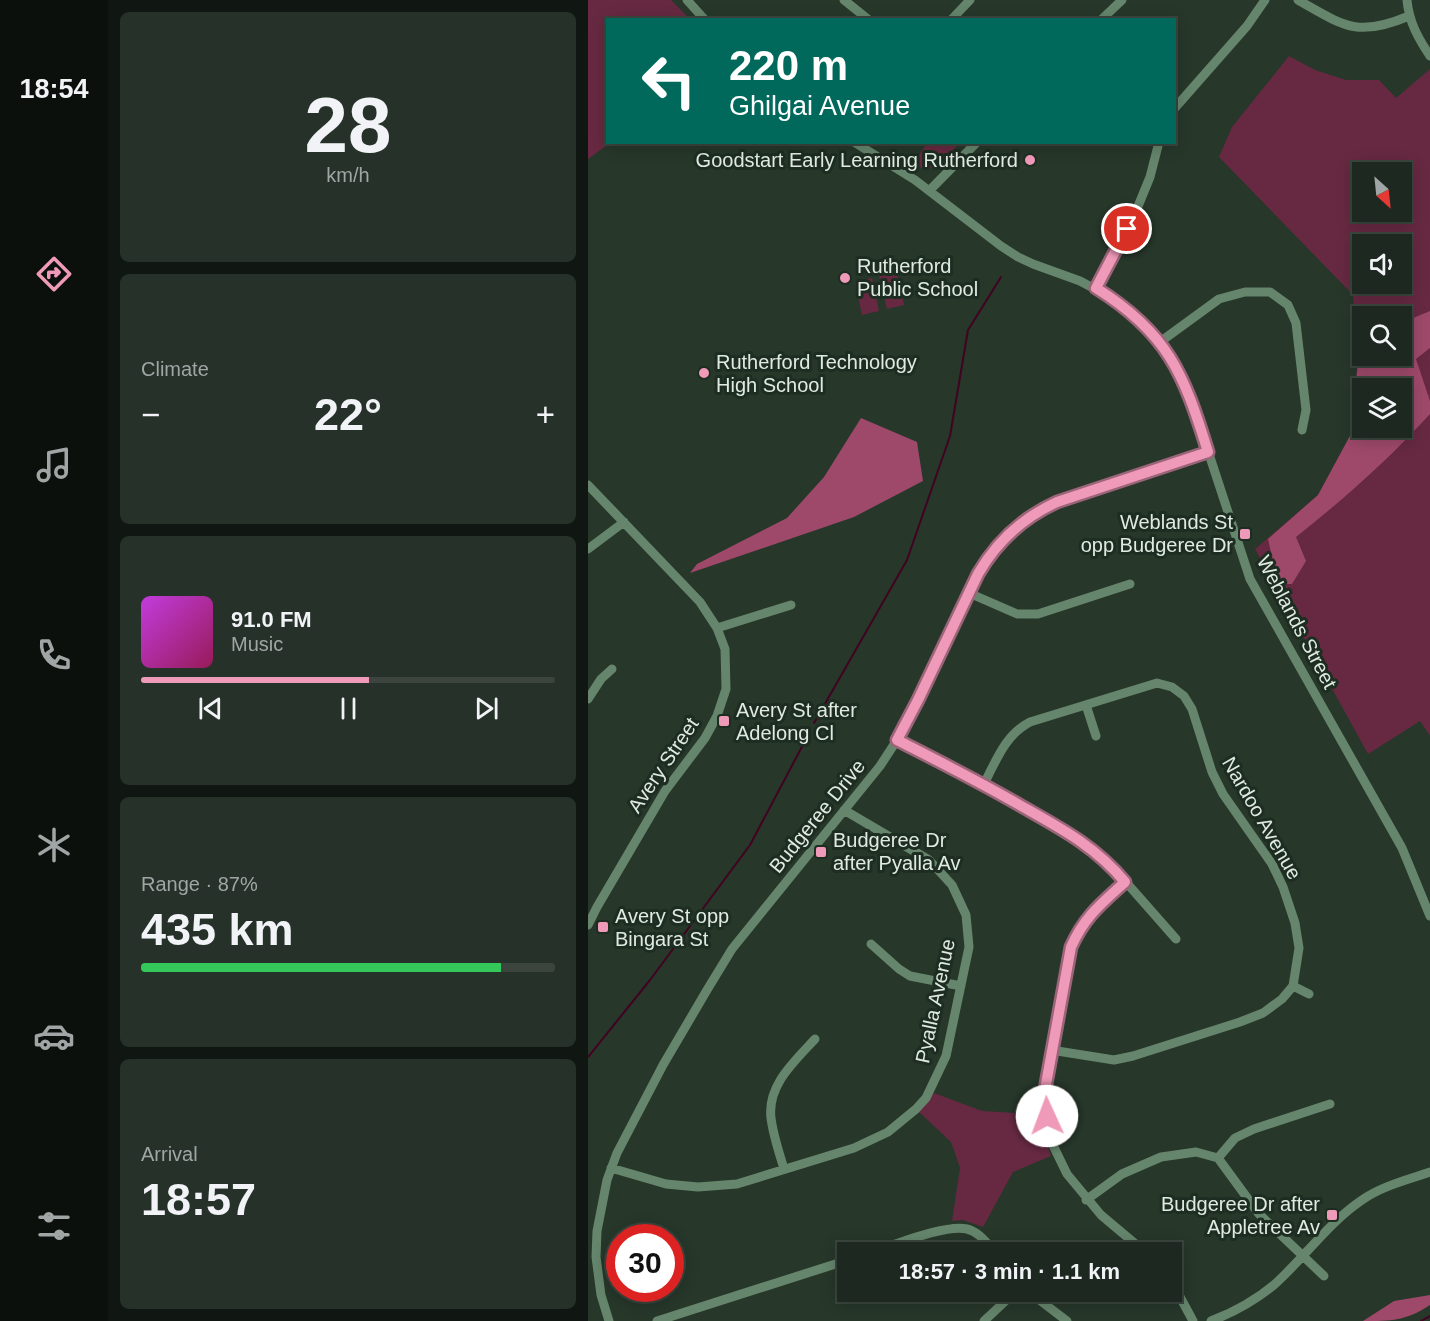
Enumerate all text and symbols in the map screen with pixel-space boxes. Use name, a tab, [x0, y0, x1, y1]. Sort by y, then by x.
icon: left	[630, 42, 708, 120]
text: 220 m	[729, 42, 848, 89]
text: 18:54	[19, 74, 89, 104]
text: 28	[305, 81, 391, 169]
text: Ghilgai Avenue	[729, 91, 910, 121]
place label: Goodstart Early Learning Rutherford	[696, 149, 1018, 171]
marker: Goodstart Early Learning Rutherford	[1023, 153, 1037, 167]
north arrow	[1352, 162, 1412, 222]
map controls	[1352, 162, 1412, 438]
text: km/h	[326, 164, 370, 186]
pin	[1101, 203, 1152, 254]
icon: arrive	[1110, 212, 1143, 245]
button: sound	[1352, 234, 1412, 294]
icon: directions	[33, 253, 75, 295]
place label: Rutherford Public School	[857, 255, 978, 300]
marker: Rutherford Public School	[838, 271, 852, 285]
button: search	[1352, 306, 1412, 366]
place label: Rutherford Technology High School	[716, 351, 917, 396]
text: Climate	[141, 358, 209, 380]
marker: Rutherford Technology High School	[697, 366, 711, 380]
button: layers	[1352, 378, 1412, 438]
text: 22°	[314, 389, 382, 440]
text: −	[141, 396, 160, 433]
text: +	[536, 396, 555, 433]
icon: music	[33, 444, 75, 486]
place label: Weblands St opp Budgeree Dr	[1081, 511, 1233, 556]
marker: Weblands St opp Budgeree Dr	[1238, 527, 1252, 541]
street label: Weblands Street	[1253, 552, 1342, 693]
text: 91.0 FM	[231, 607, 312, 632]
text: Music	[231, 633, 283, 655]
icon: phone	[33, 634, 75, 676]
icon: previous	[194, 692, 227, 725]
icon: pause	[332, 692, 365, 725]
icon: next	[470, 692, 503, 725]
place label: Avery St after Adelong Cl	[736, 699, 857, 744]
street label: Avery Street	[623, 713, 703, 817]
marker: Avery St after Adelong Cl	[717, 714, 731, 728]
street label: Nardoo Avenue	[1218, 753, 1306, 883]
street label: Budgeree Drive	[765, 755, 869, 877]
icon: climate	[33, 824, 75, 866]
place label: Budgeree Dr after Pyalla Av	[833, 829, 960, 874]
marker: Budgeree Dr after Pyalla Av	[814, 845, 828, 859]
text: Range · 87%	[141, 873, 258, 895]
text: 435 km	[141, 904, 294, 955]
place label: Avery St opp Bingara St	[615, 905, 729, 950]
marker: Avery St opp Bingara St	[596, 920, 610, 934]
street label: Pyalla Avenue	[911, 937, 959, 1065]
icon: car	[33, 1015, 75, 1057]
position arrow	[1015, 1084, 1079, 1148]
text: Arrival	[141, 1143, 198, 1165]
text: 18:57	[141, 1174, 256, 1225]
place label: Budgeree Dr after Appletree Av	[1161, 1193, 1320, 1238]
icon: filters	[33, 1205, 75, 1247]
marker: Budgeree Dr after Appletree Av	[1325, 1208, 1339, 1222]
speed limit sign: 30	[606, 1224, 684, 1302]
text: 18:57 · 3 min · 1.1 km	[899, 1259, 1120, 1284]

